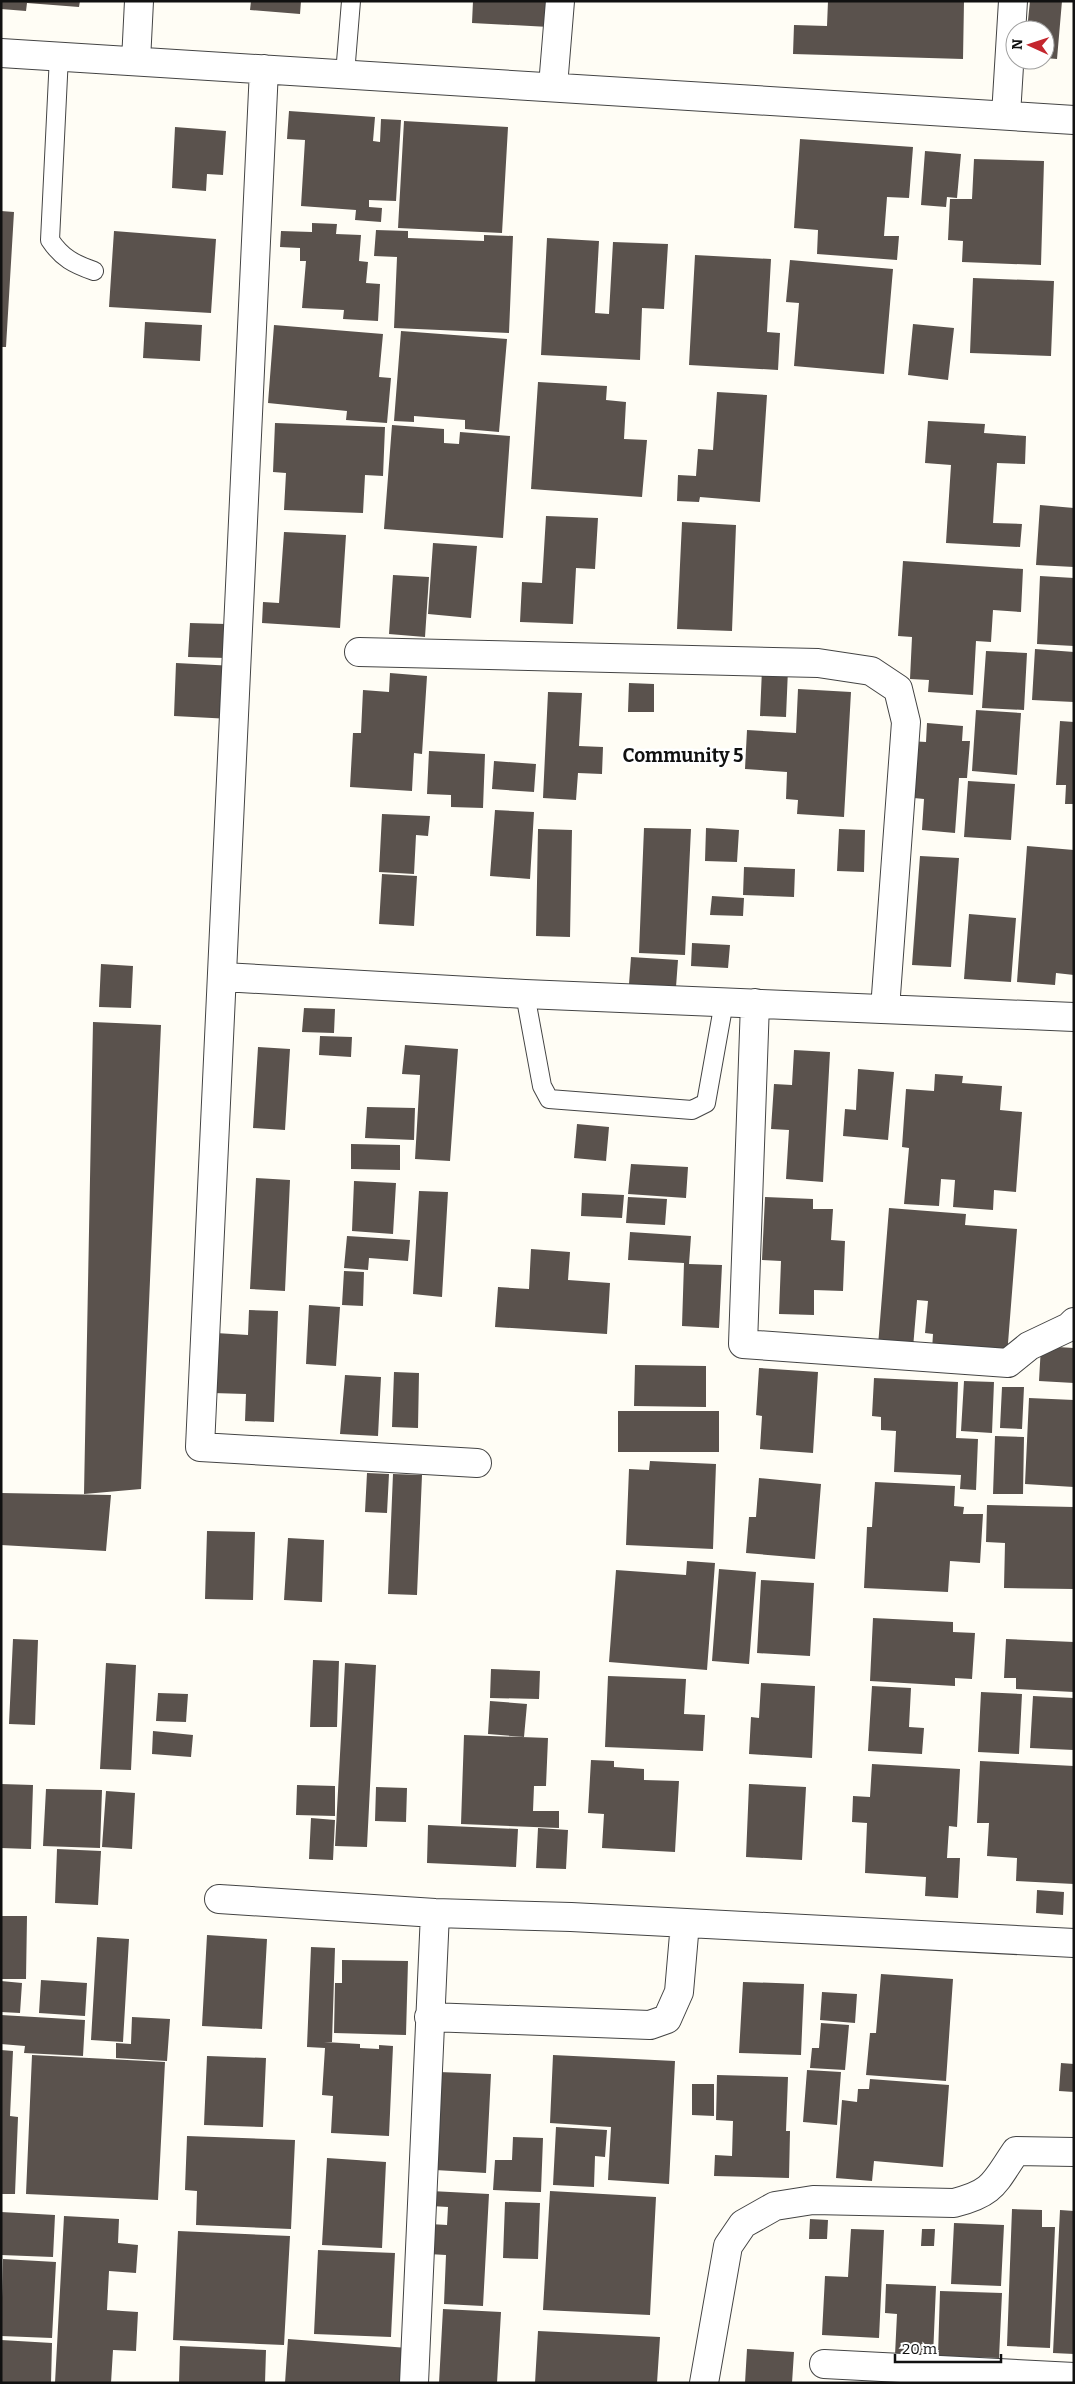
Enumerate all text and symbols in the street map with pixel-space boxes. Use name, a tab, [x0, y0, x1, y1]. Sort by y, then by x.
north arrow	[1005, 20, 1055, 70]
text: N	[1009, 38, 1026, 50]
district label: Community 5	[623, 744, 743, 767]
scale bar	[895, 2332, 1001, 2364]
text: 20 m	[902, 2340, 938, 2358]

